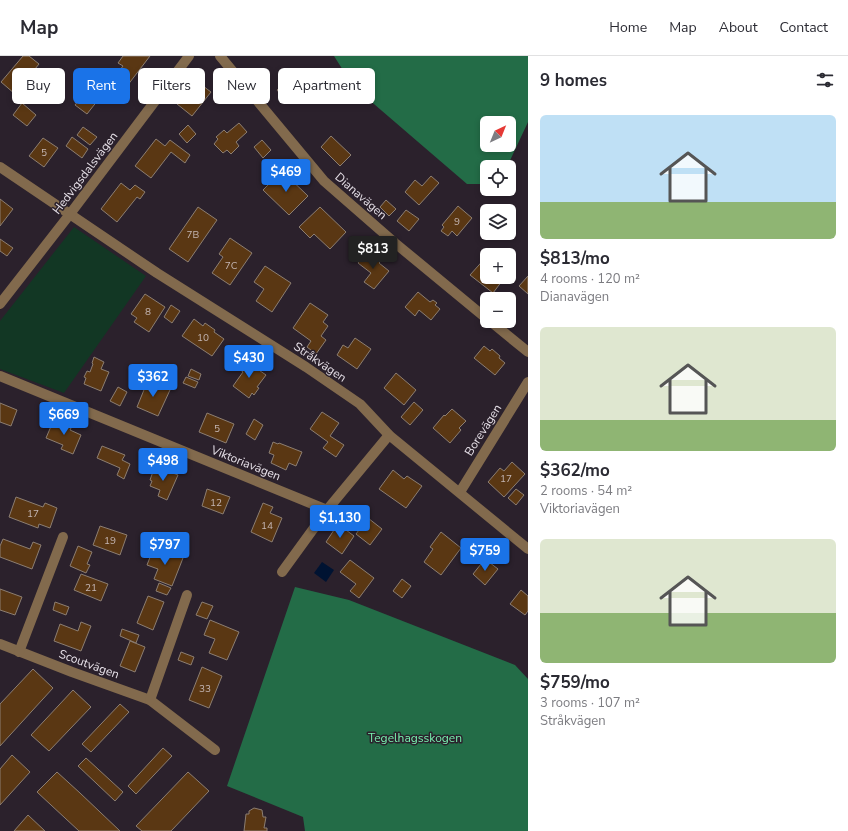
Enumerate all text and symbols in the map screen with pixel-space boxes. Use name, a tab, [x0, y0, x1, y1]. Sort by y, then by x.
text: Map	[20, 15, 58, 41]
text: Home	[609, 18, 647, 37]
text: Map	[669, 18, 697, 37]
text: About	[719, 18, 758, 37]
text: Contact	[780, 18, 828, 37]
chip: Buy	[12, 68, 65, 104]
chip: Rent	[73, 68, 130, 104]
chip: Filters	[138, 68, 205, 104]
chip: New	[213, 68, 270, 104]
chip: Apartment	[278, 68, 375, 104]
text: 9 homes	[540, 69, 607, 92]
icon: filters	[814, 69, 836, 91]
north arrow	[480, 116, 516, 152]
map controls	[480, 116, 516, 328]
street label: Hedvigsdalsvägen	[49, 128, 121, 218]
icon: home	[652, 141, 724, 213]
house number: 5	[41, 146, 47, 160]
pin: $469	[262, 159, 310, 193]
button: locate	[480, 160, 516, 196]
text: $469	[270, 163, 302, 181]
street label: Dianavägen	[332, 169, 390, 223]
button: layers	[480, 204, 516, 240]
house number: 9	[454, 215, 460, 229]
house number: 7B	[187, 228, 200, 242]
pin: $813	[349, 236, 397, 270]
text: $813	[357, 240, 389, 258]
text: $813/mo	[540, 247, 610, 270]
button: +	[480, 248, 516, 284]
house number: 7C	[225, 259, 238, 273]
text: 4 rooms · 120 m²	[540, 270, 640, 288]
text: Dianavägen	[540, 288, 609, 306]
button: −	[480, 292, 516, 328]
house number: 8	[145, 305, 151, 319]
house number: 10	[197, 331, 209, 345]
street label: Stråkvägen	[290, 338, 350, 386]
pin: $430	[225, 345, 273, 379]
text: $430	[233, 349, 265, 367]
icon: home	[652, 353, 724, 425]
pin: $362	[129, 364, 177, 398]
text: $362	[137, 368, 169, 386]
street label: Borevägen	[461, 401, 505, 459]
pin: $669	[40, 402, 88, 436]
text: $669	[48, 406, 80, 424]
house number: 5	[214, 422, 220, 436]
street label: Viktoriavägen	[208, 441, 283, 484]
pin: $498	[139, 448, 187, 482]
text: $498	[147, 452, 179, 470]
text: $362/mo	[540, 459, 610, 482]
house number: 17	[500, 472, 512, 486]
text: 2 rooms · 54 m²	[540, 482, 632, 500]
house number: 12	[210, 496, 222, 510]
text: Viktoriavägen	[540, 500, 620, 518]
pin: $1,130	[307, 505, 373, 539]
house number: 17	[27, 507, 39, 521]
text: $1,130	[319, 509, 361, 527]
house number: 14	[261, 519, 273, 533]
pin: $797	[141, 532, 189, 566]
house number: 19	[104, 534, 116, 548]
text: $797	[149, 536, 181, 554]
pin: $759	[461, 538, 509, 572]
text: $759	[469, 542, 501, 560]
icon: home	[652, 565, 724, 637]
house number: 21	[85, 581, 97, 595]
street label: Scoutvägen	[57, 646, 121, 682]
text: $759/mo	[540, 671, 610, 694]
house number: 33	[199, 682, 211, 696]
text: 3 rooms · 107 m²	[540, 694, 640, 712]
text: Stråkvägen	[540, 712, 606, 730]
park label: Tegelhagsskogen	[368, 730, 462, 746]

